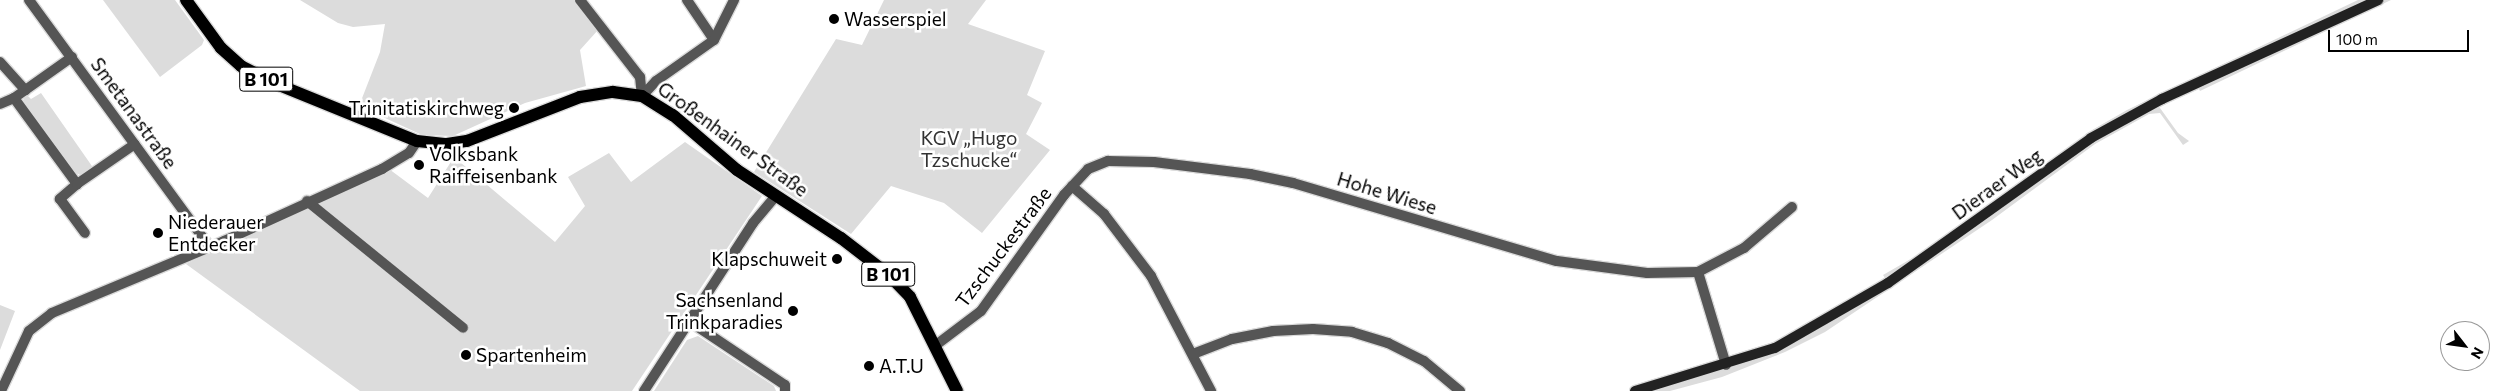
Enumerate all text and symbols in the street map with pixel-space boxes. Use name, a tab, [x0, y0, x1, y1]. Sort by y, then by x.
place label: Wasserspiel	[844, 8, 946, 30]
marker: Wasserspiel	[828, 13, 840, 25]
scale bar	[2330, 20, 2471, 52]
text: 100 m	[2336, 30, 2378, 48]
street label: Smetanastraße	[86, 53, 182, 173]
road number: B 101	[238, 64, 294, 95]
street label: Großenhainer Straße	[653, 77, 813, 201]
place label: Trinitatiskirchweg	[348, 97, 504, 119]
marker: Trinitatiskirchweg	[508, 102, 520, 114]
park label: KGV „Hugo Tzschucke“	[921, 127, 1017, 171]
place label: Volksbank Raiffeisenbank	[429, 143, 557, 187]
street label: Dieraer Weg	[1947, 144, 2047, 224]
marker: Volksbank Raiffeisenbank	[413, 159, 425, 171]
street label: Hohe Wiese	[1334, 167, 1440, 219]
street label: Tzschuckestraße	[950, 182, 1056, 312]
place label: Niederauer Entdecker	[168, 211, 264, 255]
marker: Niederauer Entdecker	[152, 227, 164, 239]
place label: Klapschuweit	[711, 248, 827, 270]
marker: Klapschuweit	[831, 253, 843, 265]
road number: B 101	[860, 258, 916, 290]
place label: Sachsenland Trinkparadies	[666, 289, 783, 333]
marker: Sachsenland Trinkparadies	[787, 305, 799, 317]
north arrow	[2440, 321, 2490, 371]
place label: Spartenheim	[476, 344, 587, 366]
text: N	[2468, 344, 2488, 362]
marker: Spartenheim	[460, 349, 472, 361]
place label: A.T.U	[879, 355, 924, 377]
marker: A.T.U	[863, 360, 875, 372]

